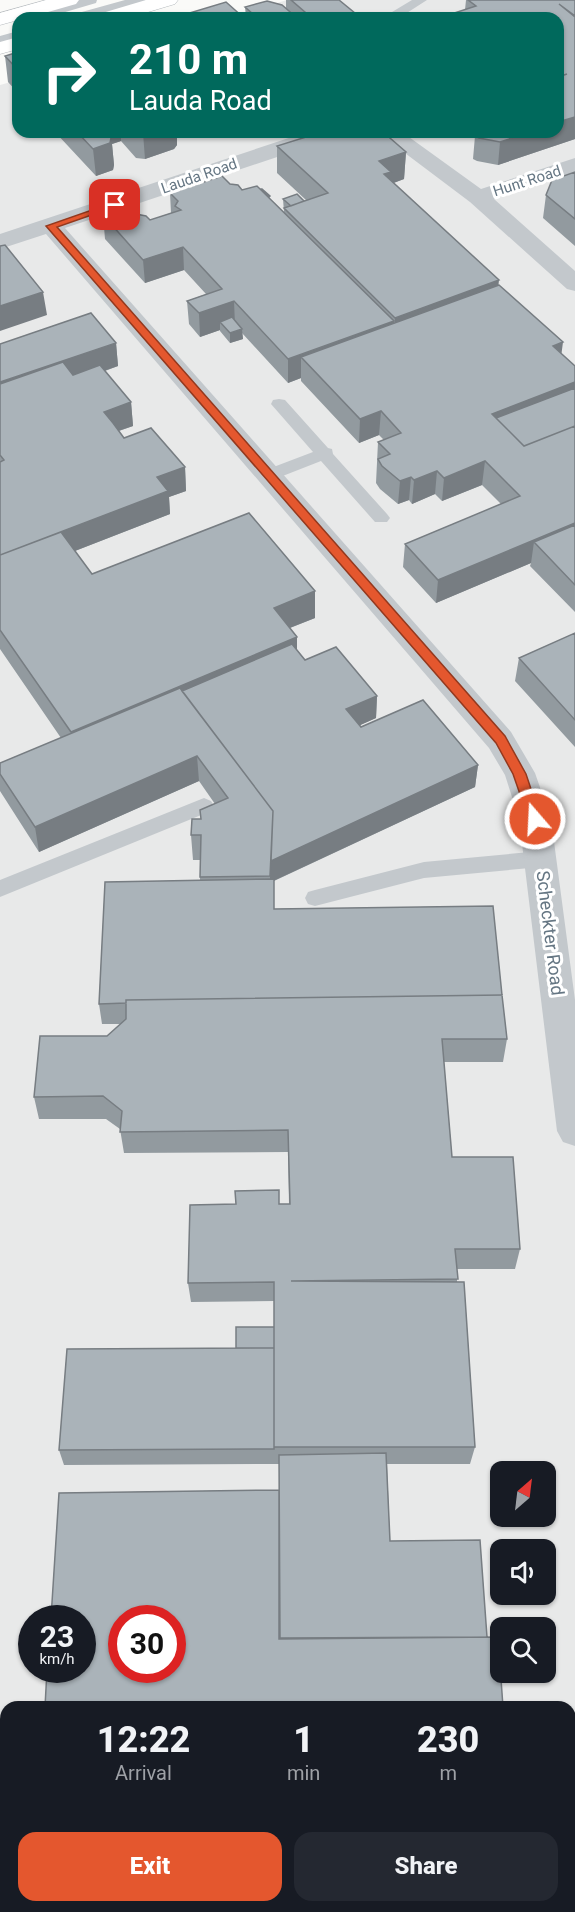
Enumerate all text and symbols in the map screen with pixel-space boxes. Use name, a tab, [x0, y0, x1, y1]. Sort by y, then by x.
text: 210 m	[129, 35, 248, 84]
icon: right	[30, 36, 108, 114]
text: Lauda Road	[129, 85, 272, 117]
street label: Lauda Road	[159, 155, 239, 197]
street label: Hunt Road	[491, 162, 563, 200]
pin	[89, 179, 140, 230]
icon: arrive	[98, 188, 131, 221]
position arrow	[503, 787, 567, 851]
street label: Scheckter Road	[532, 869, 569, 996]
north arrow	[490, 1461, 556, 1527]
map controls	[490, 1461, 556, 1683]
button: sound	[490, 1539, 556, 1605]
speed limit sign: 30	[108, 1605, 186, 1683]
button: search	[490, 1617, 556, 1683]
text: 23	[40, 1619, 74, 1654]
text: km/h	[39, 1650, 75, 1668]
text: 12:22	[97, 1719, 190, 1761]
text: 1	[293, 1719, 314, 1761]
text: 230	[417, 1719, 479, 1761]
text: Arrival	[115, 1761, 172, 1785]
text: min	[287, 1761, 320, 1785]
text: m	[439, 1761, 457, 1785]
button: Exit	[18, 1832, 282, 1901]
button: Share	[294, 1832, 558, 1901]

